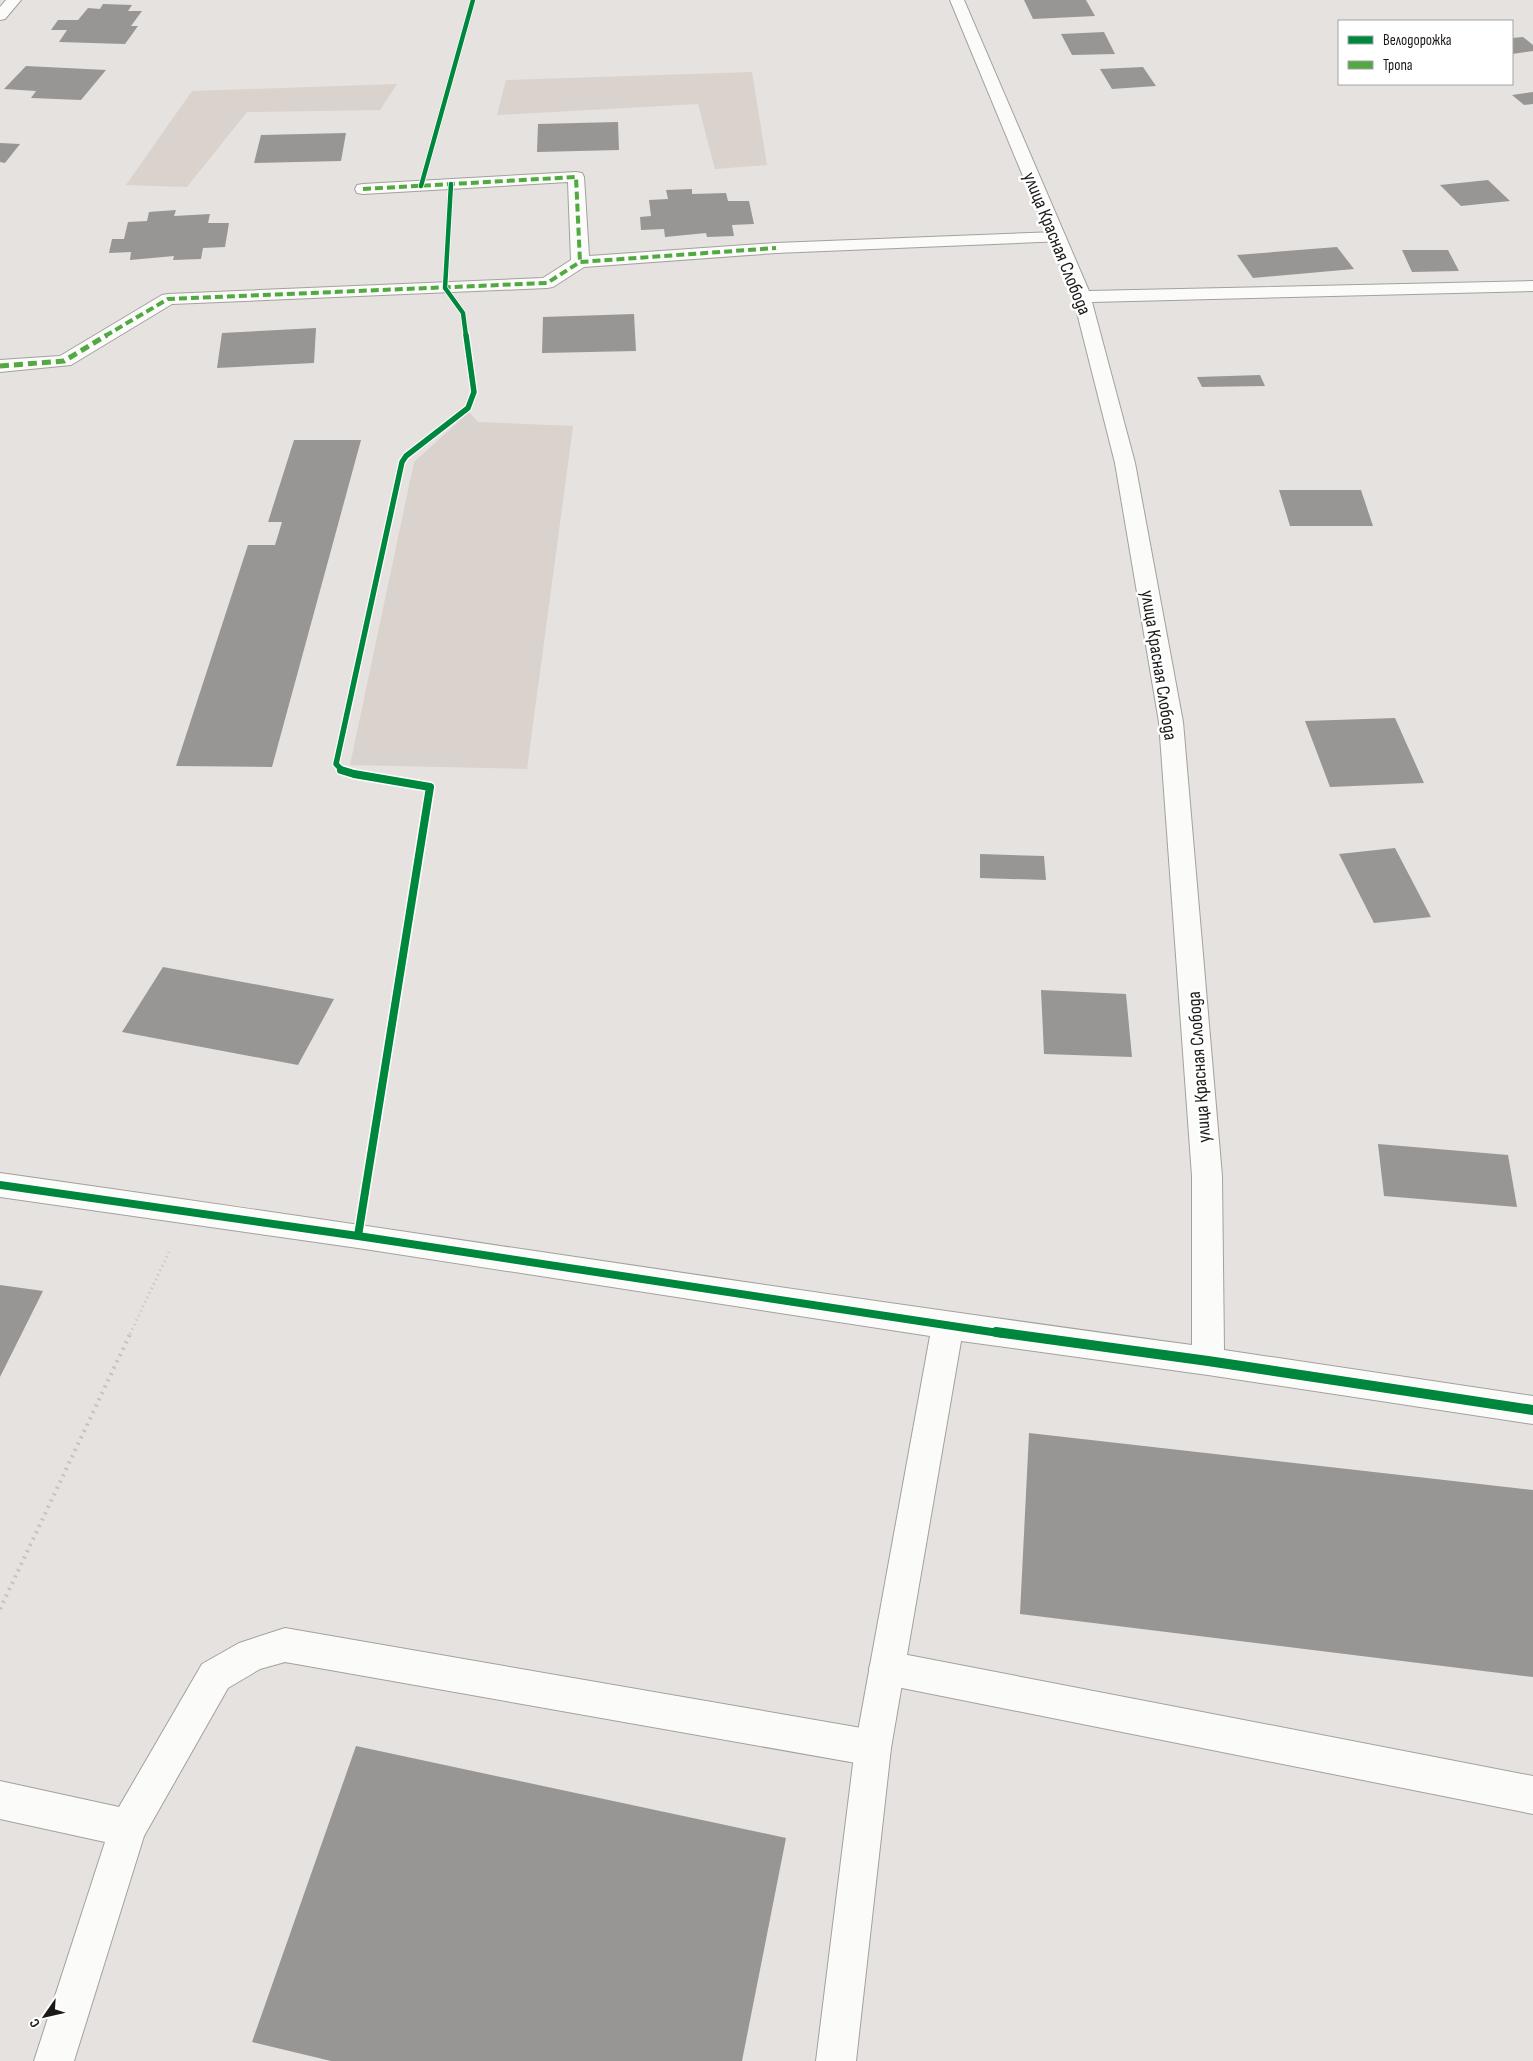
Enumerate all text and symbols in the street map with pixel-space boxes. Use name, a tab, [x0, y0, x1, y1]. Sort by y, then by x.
legend	[1338, 20, 1513, 85]
text: Велодорожка	[1383, 31, 1452, 50]
text: Тропа	[1383, 56, 1413, 75]
street label: улица Красная Слобода	[1018, 169, 1096, 318]
street label: улица Красная Слобода	[1135, 588, 1182, 742]
street label: улица Красная Слобода	[1183, 990, 1216, 1143]
north arrow	[20, 1991, 70, 2041]
text: С	[26, 2015, 44, 2031]

